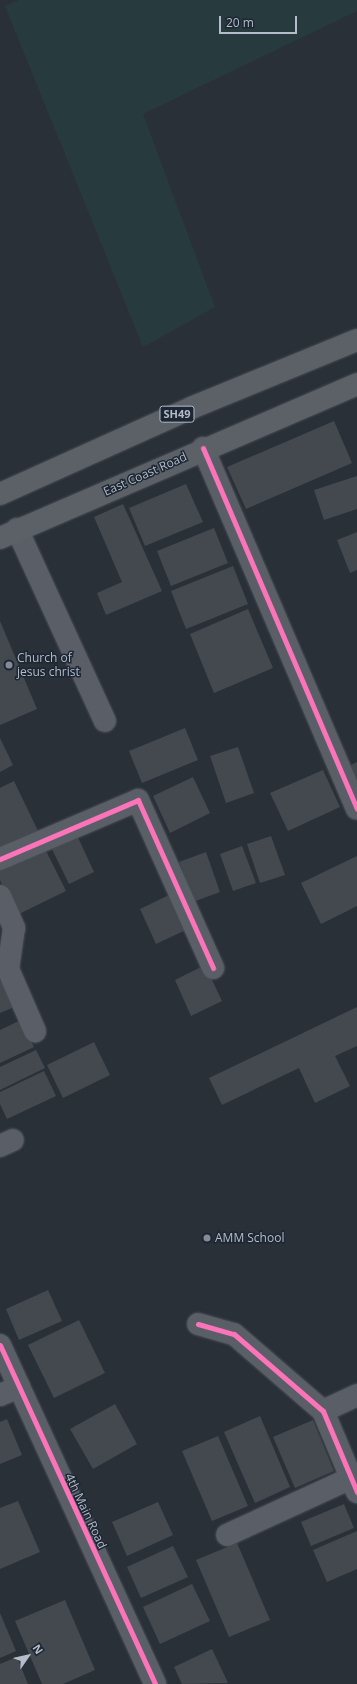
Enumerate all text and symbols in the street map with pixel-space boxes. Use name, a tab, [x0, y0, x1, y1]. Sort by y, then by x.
scale bar	[221, 8, 299, 34]
text: 20 m	[226, 14, 254, 31]
road number: SH49	[159, 405, 195, 423]
street label: East Coast Road	[101, 449, 189, 499]
place label: Church of jesus christ	[17, 651, 80, 679]
marker: Church of jesus christ	[4, 660, 14, 670]
place label: AMM School	[215, 1231, 284, 1245]
marker: AMM School	[202, 1233, 212, 1243]
street label: 4th Main Road	[62, 1471, 110, 1551]
north arrow	[8, 1636, 48, 1676]
text: N	[30, 1641, 47, 1657]

